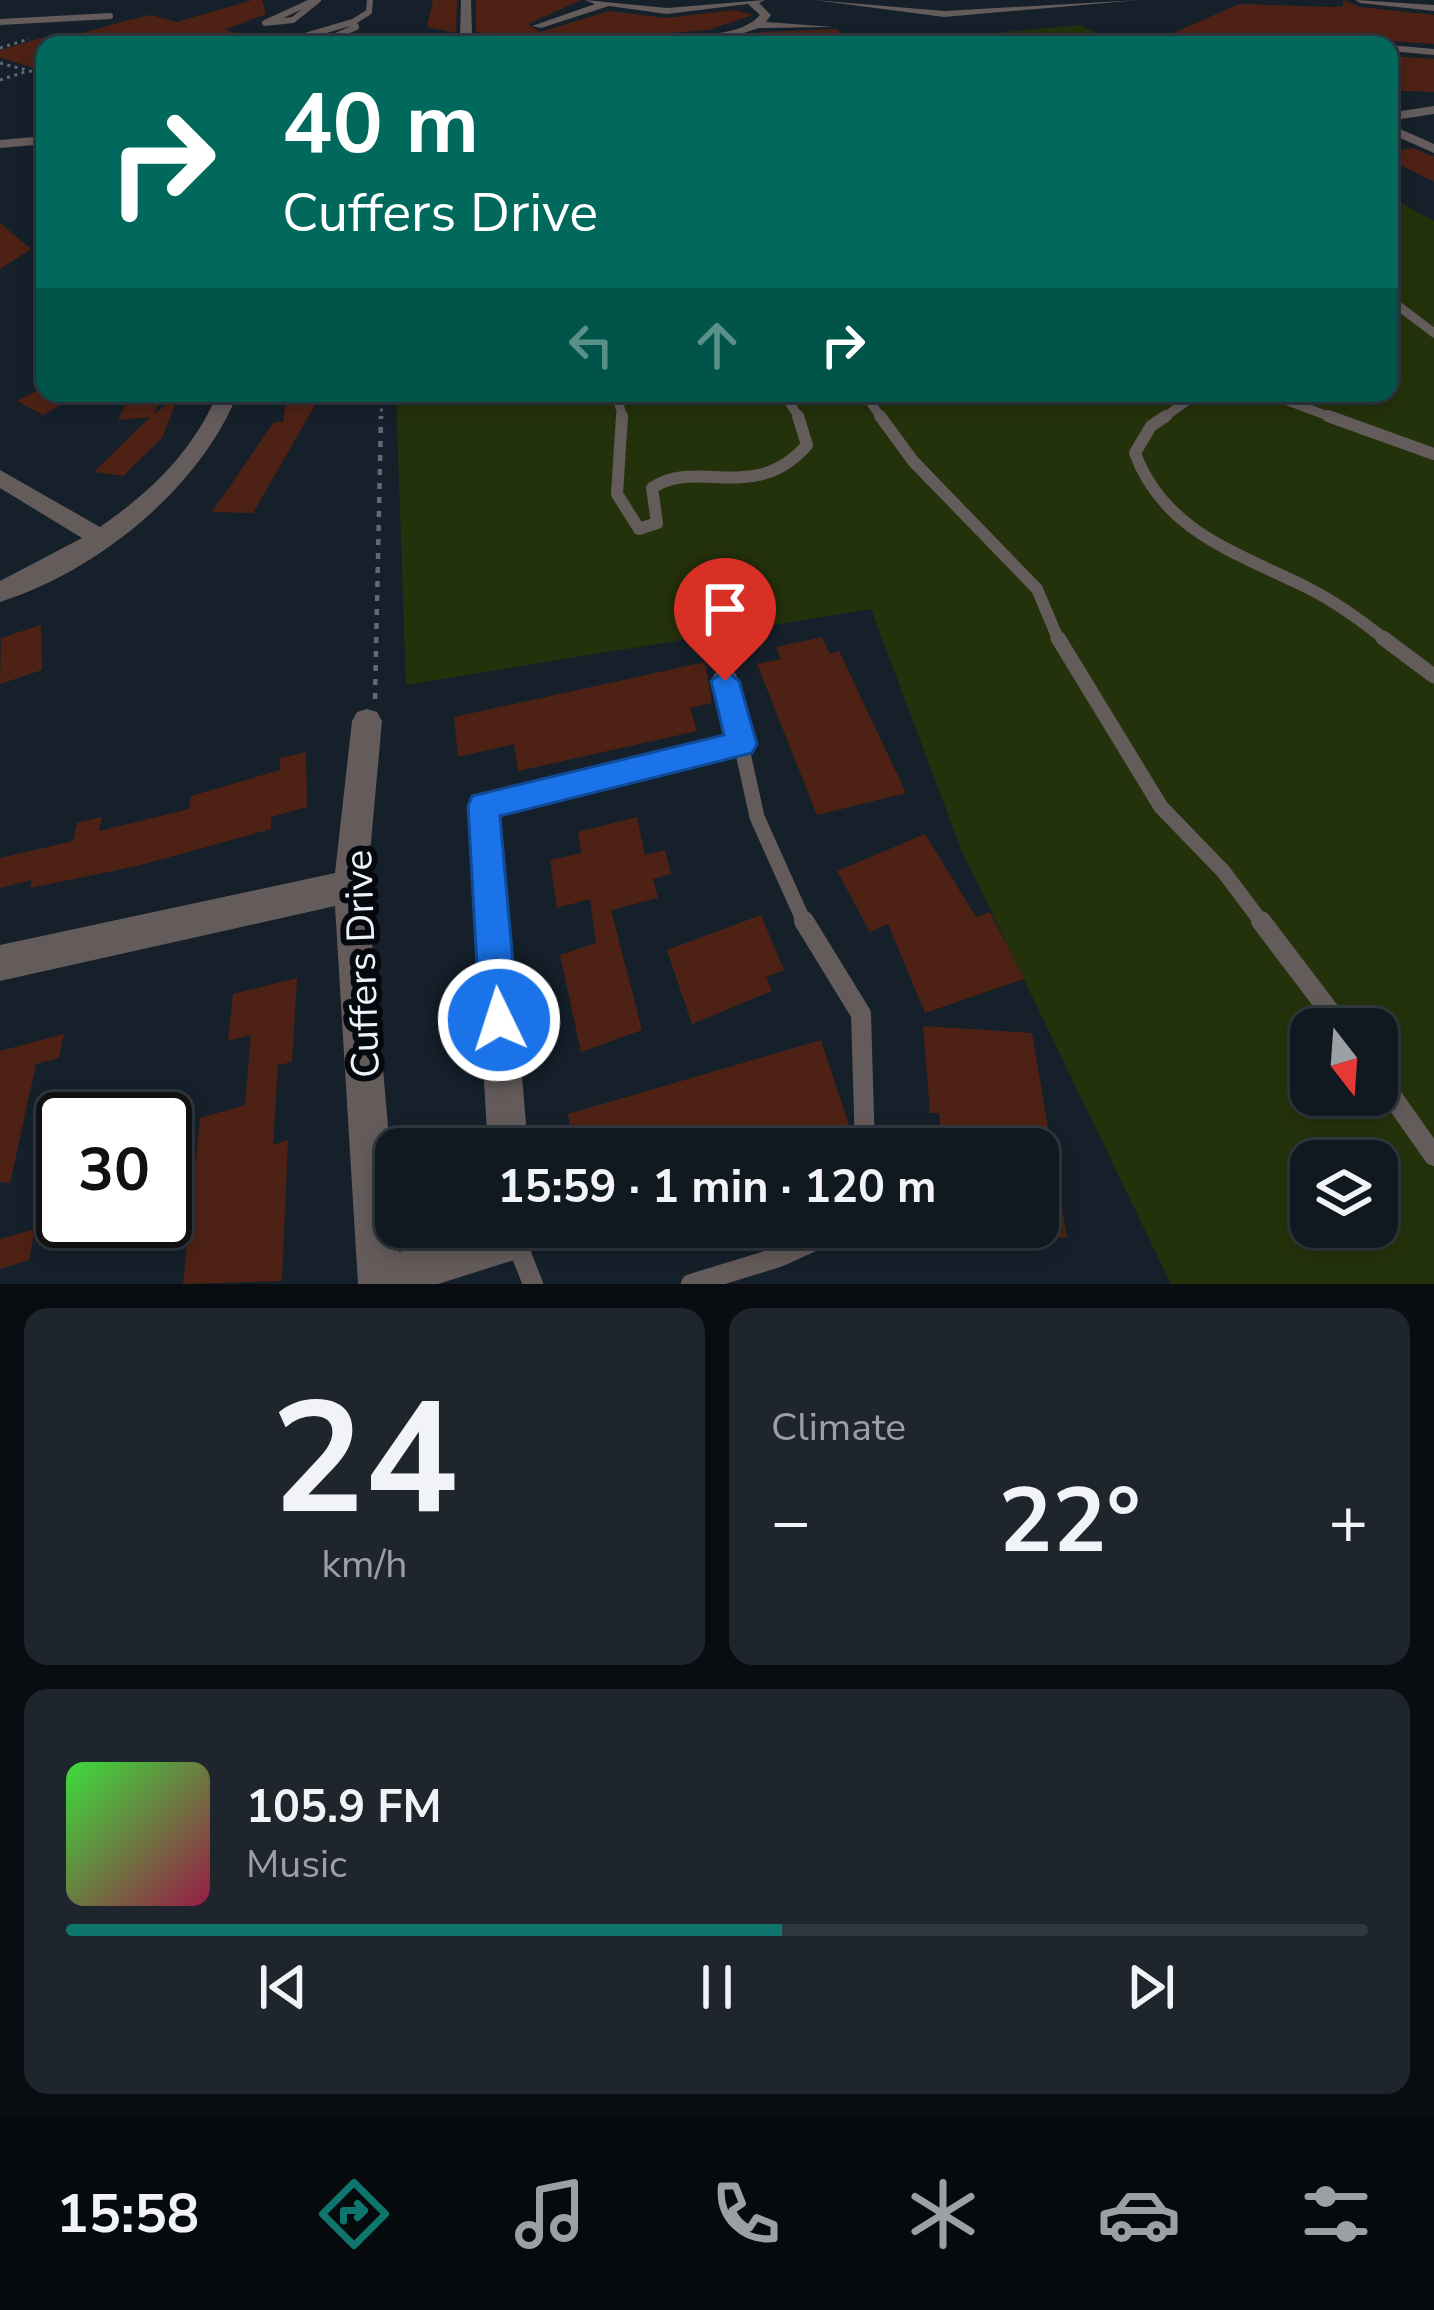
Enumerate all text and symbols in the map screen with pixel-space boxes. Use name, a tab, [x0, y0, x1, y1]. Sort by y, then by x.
text: 40 m	[282, 67, 479, 182]
icon: right	[84, 84, 240, 240]
text: Cuffers Drive	[282, 176, 598, 250]
icon: left	[558, 312, 624, 378]
icon: ahead	[684, 312, 750, 378]
icon: right	[810, 312, 876, 378]
pin	[674, 558, 776, 681]
icon: arrive	[692, 576, 758, 642]
street label: Cuffers Drive	[332, 849, 393, 1079]
position arrow	[436, 957, 562, 1083]
north arrow	[1290, 1008, 1398, 1116]
map controls	[1290, 1008, 1398, 1248]
speed limit sign: 30	[36, 1092, 192, 1248]
button: layers	[1290, 1140, 1398, 1248]
text: 15:59 · 1 min · 120 m	[497, 1157, 937, 1218]
text: 24	[271, 1353, 458, 1566]
text: Climate	[771, 1401, 906, 1454]
text: 22°	[998, 1460, 1141, 1583]
text: −	[771, 1477, 811, 1567]
text: +	[1328, 1477, 1368, 1567]
text: km/h	[322, 1538, 407, 1591]
text: 105.9 FM	[246, 1777, 442, 1838]
text: Music	[246, 1838, 347, 1891]
icon: previous	[250, 1954, 316, 2020]
icon: pause	[684, 1954, 750, 2020]
icon: next	[1118, 1954, 1184, 2020]
icon: directions	[312, 2172, 396, 2256]
icon: music	[508, 2172, 592, 2256]
icon: phone	[704, 2172, 788, 2256]
icon: climate	[901, 2172, 985, 2256]
icon: car	[1097, 2172, 1181, 2256]
icon: filters	[1294, 2172, 1378, 2256]
text: 15:58	[56, 2177, 199, 2251]

